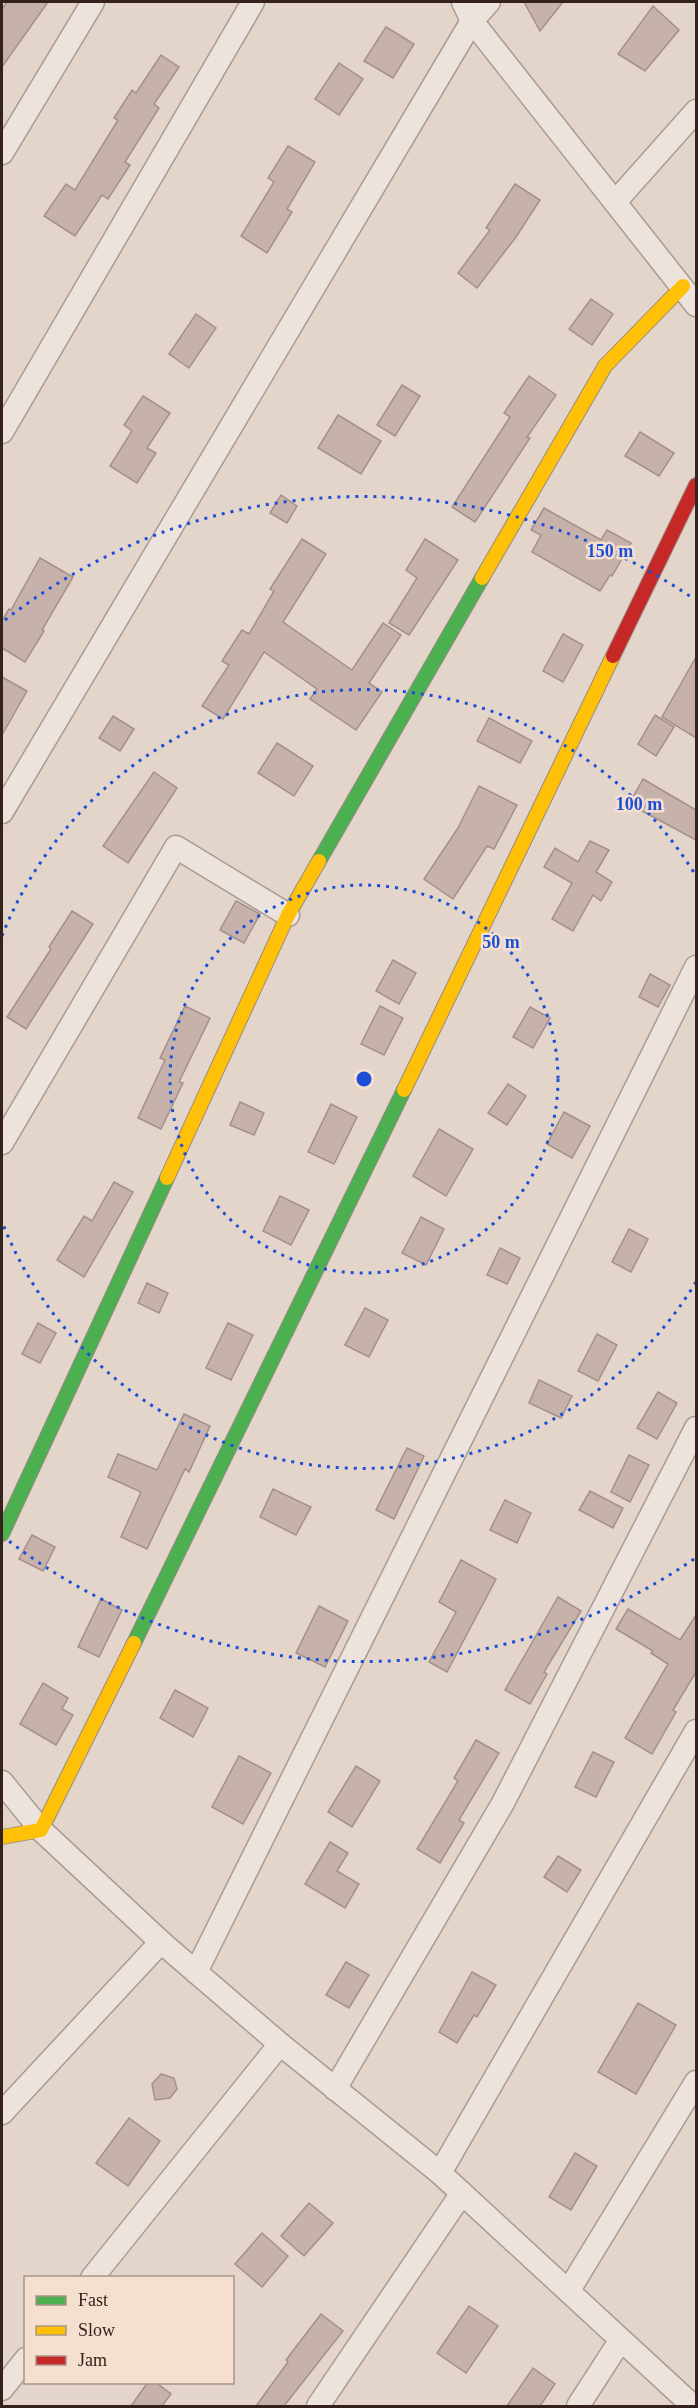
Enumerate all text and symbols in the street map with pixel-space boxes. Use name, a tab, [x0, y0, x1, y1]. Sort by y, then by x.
text: 150 m	[587, 541, 633, 561]
text: 100 m	[616, 794, 662, 814]
text: 50 m	[482, 932, 520, 952]
centre of rings	[354, 1069, 374, 1089]
legend	[24, 2276, 234, 2384]
text: Fast	[78, 2290, 108, 2310]
text: Slow	[78, 2320, 115, 2340]
text: Jam	[78, 2350, 107, 2370]

